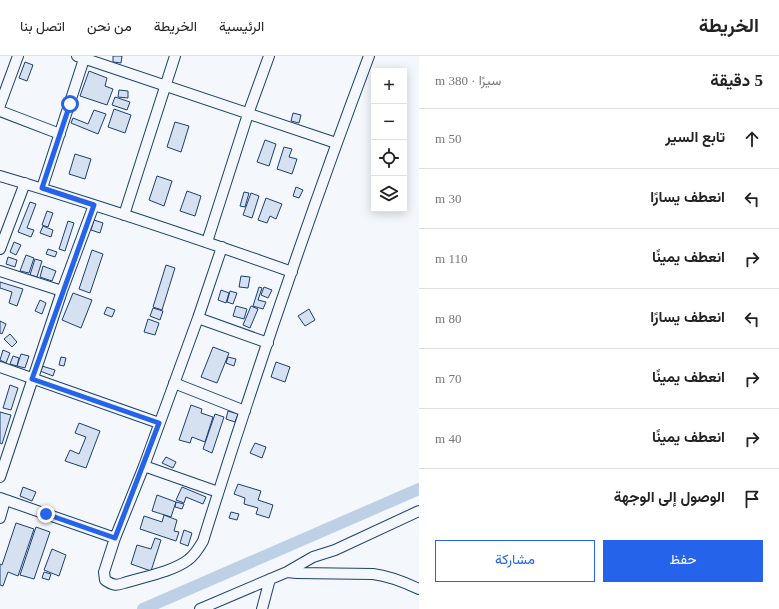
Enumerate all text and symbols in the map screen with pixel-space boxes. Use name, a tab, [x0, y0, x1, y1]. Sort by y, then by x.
text: الخريطة	[699, 15, 759, 36]
text: اتصل بنا	[20, 19, 65, 34]
text: من نحن	[87, 19, 132, 34]
text: الخريطة	[154, 19, 197, 34]
text: الرئيسية	[219, 19, 264, 34]
map controls	[371, 68, 407, 212]
button: +	[371, 68, 407, 104]
text: 5 دقيقة	[710, 71, 763, 90]
text: سيرًا · 380 m	[435, 73, 501, 88]
route start	[61, 95, 79, 113]
button: −	[371, 104, 407, 140]
icon: ahead	[741, 128, 763, 150]
text: تابع السير	[665, 129, 725, 145]
text: 50 m	[435, 131, 461, 146]
button: locate	[371, 140, 407, 176]
button: layers	[371, 176, 407, 212]
icon: left	[741, 188, 763, 210]
text: انعطف يسارًا	[650, 189, 725, 205]
text: 30 m	[435, 191, 461, 206]
icon: right	[741, 248, 763, 270]
text: انعطف يمينًا	[652, 249, 725, 265]
text: 110 m	[435, 251, 467, 266]
icon: left	[741, 308, 763, 330]
text: انعطف يسارًا	[650, 309, 725, 325]
text: 80 m	[435, 311, 461, 326]
icon: right	[741, 368, 763, 390]
text: انعطف يمينًا	[652, 369, 725, 385]
text: 70 m	[435, 371, 461, 386]
icon: right	[741, 428, 763, 450]
text: انعطف يمينًا	[652, 429, 725, 445]
text: 40 m	[435, 431, 461, 446]
icon: arrive	[741, 488, 763, 510]
text: الوصول إلى الوجهة	[614, 489, 725, 505]
route end	[37, 505, 55, 523]
button: مشاركة	[435, 540, 595, 582]
button: حفظ	[603, 540, 763, 582]

